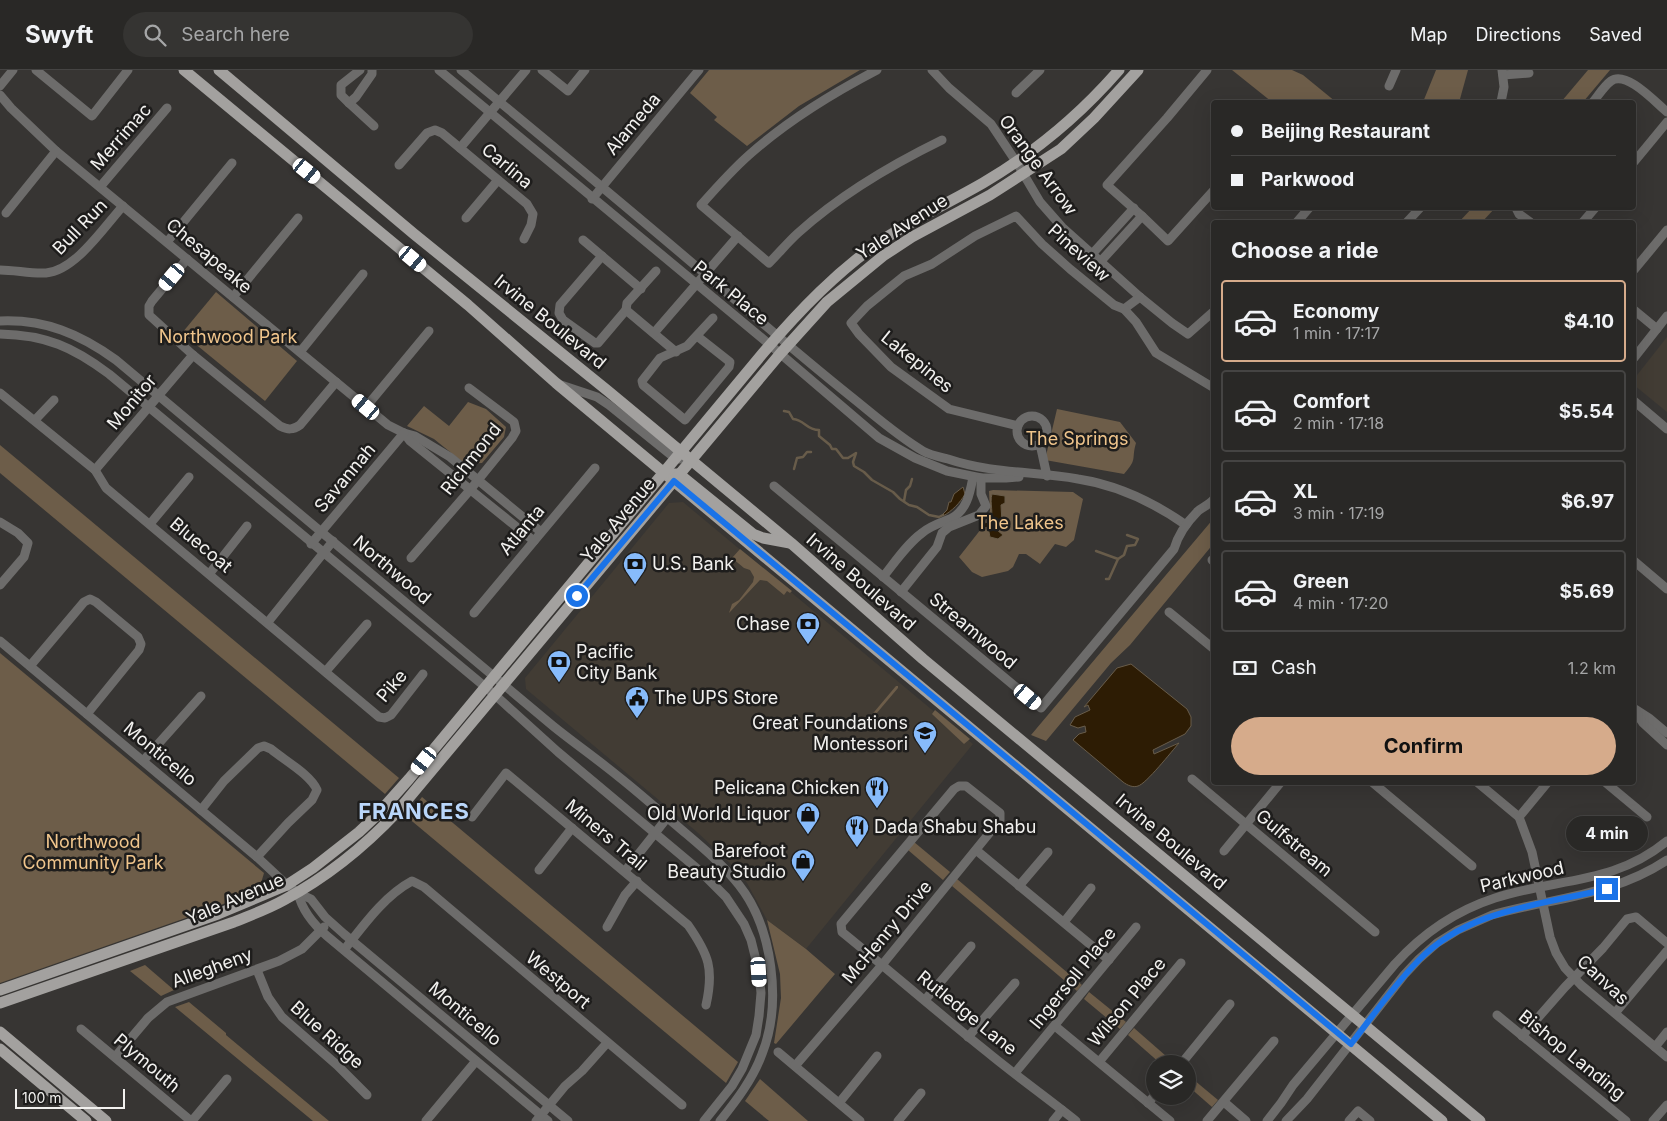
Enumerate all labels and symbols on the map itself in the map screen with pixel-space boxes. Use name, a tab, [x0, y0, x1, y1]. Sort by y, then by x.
street label: Alameda	[601, 88, 665, 159]
street label: Merrimac	[86, 99, 155, 174]
street label: Orange Arrow	[995, 110, 1082, 219]
street label: Carlina	[478, 138, 537, 193]
car	[290, 156, 323, 186]
street label: Yale Avenue	[852, 189, 951, 264]
street label: Bull Run	[48, 195, 111, 259]
street label: Chesapeake	[162, 214, 257, 298]
street label: Pineview	[1044, 219, 1115, 286]
car	[396, 244, 429, 274]
street label: Park Place	[690, 256, 773, 329]
car	[156, 261, 187, 293]
street label: Irvine Boulevard	[490, 270, 611, 373]
park label: Northwood Park	[159, 326, 297, 347]
street label: Lakepines	[877, 326, 957, 397]
street label: Monitor	[103, 370, 161, 433]
car	[349, 392, 382, 422]
street label: Richmond	[436, 419, 505, 499]
park label: The Springs	[1026, 428, 1128, 449]
street label: Savannah	[310, 439, 380, 516]
street label: Yale Avenue	[576, 473, 659, 566]
street label: Atlanta	[495, 500, 549, 559]
park label: The Lakes	[976, 512, 1064, 533]
street label: Bluecoat	[166, 513, 237, 577]
street label: Irvine Boulevard	[802, 528, 920, 635]
street label: Northwood	[349, 531, 435, 608]
bank icon: U.S. Bank	[622, 551, 648, 585]
place label: U.S. Bank	[652, 553, 734, 574]
route start	[566, 585, 588, 607]
street label: Streamwood	[925, 588, 1021, 673]
bank icon: Chase	[795, 611, 821, 645]
place label: Chase	[736, 613, 790, 634]
place label: Pacific City Bank	[576, 641, 657, 683]
bank icon: Pacific City Bank	[546, 649, 572, 683]
street label: Pike	[372, 665, 411, 706]
car	[1011, 682, 1044, 712]
public building icon: The UPS Store	[624, 685, 650, 719]
place label: The UPS Store	[654, 687, 778, 708]
place label: Great Foundations Montessori	[752, 712, 908, 754]
street label: Monticello	[120, 717, 201, 790]
school or university icon: Great Foundations Montessori	[912, 720, 938, 754]
car	[408, 745, 439, 777]
restaurant icon: Pelicana Chicken	[864, 775, 890, 809]
place label: Pelicana Chicken	[714, 777, 860, 798]
street label: Irvine Boulevard	[1112, 789, 1231, 894]
street label: Miners Trail	[562, 795, 651, 875]
district label: FRANCES	[358, 798, 470, 824]
shop icon: Old World Liquor	[795, 801, 821, 835]
place label: Old World Liquor	[647, 803, 790, 824]
street label: Gulfstream	[1252, 805, 1337, 881]
restaurant icon: Dada Shabu Shabu	[844, 814, 870, 848]
place label: Dada Shabu Shabu	[874, 816, 1036, 837]
callout: 4 min	[1566, 816, 1648, 852]
park label: Northwood Community Park	[22, 831, 164, 873]
place label: Barefoot Beauty Studio	[667, 840, 786, 882]
shop icon: Barefoot Beauty Studio	[790, 848, 816, 882]
street label: Parkwood	[1478, 857, 1566, 896]
street label: Yale Avenue	[183, 869, 287, 929]
street label: McHenry Drive	[837, 876, 936, 987]
route end	[1596, 878, 1618, 900]
street label: Ingersoll Place	[1025, 923, 1120, 1033]
street label: Allegheny	[169, 943, 255, 992]
street label: Westport	[522, 947, 595, 1013]
street label: Canvas	[1573, 950, 1634, 1009]
street label: Wilson Place	[1083, 953, 1170, 1050]
car	[750, 957, 767, 987]
street label: Rutledge Lane	[913, 966, 1021, 1059]
street label: Monticello	[425, 977, 506, 1050]
street label: Blue Ridge	[287, 996, 368, 1073]
street label: Bishop Landing	[1515, 1005, 1630, 1104]
street label: Plymouth	[110, 1029, 185, 1096]
scale bar	[15, 1086, 125, 1109]

